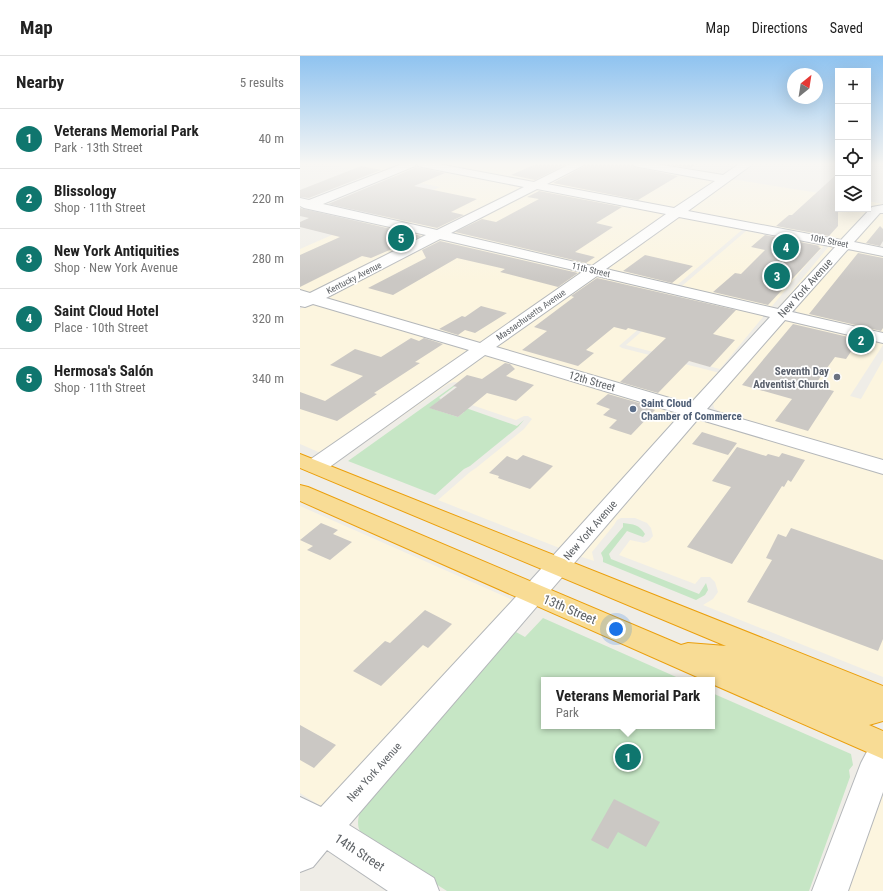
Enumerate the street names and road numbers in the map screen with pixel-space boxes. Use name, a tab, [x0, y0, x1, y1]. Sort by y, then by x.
street label: 10th Street	[809, 232, 849, 250]
street label: New York Avenue	[775, 256, 835, 321]
street label: Kentucky Avenue	[325, 260, 383, 296]
street label: 11th Street	[571, 261, 611, 279]
street label: Massachusetts Avenue	[494, 287, 568, 343]
street label: 12th Street	[567, 369, 617, 394]
street label: New York Avenue	[561, 498, 620, 563]
street label: 13th Street	[541, 592, 599, 627]
street label: New York Avenue	[344, 740, 404, 805]
street label: 14th Street	[332, 831, 388, 874]

